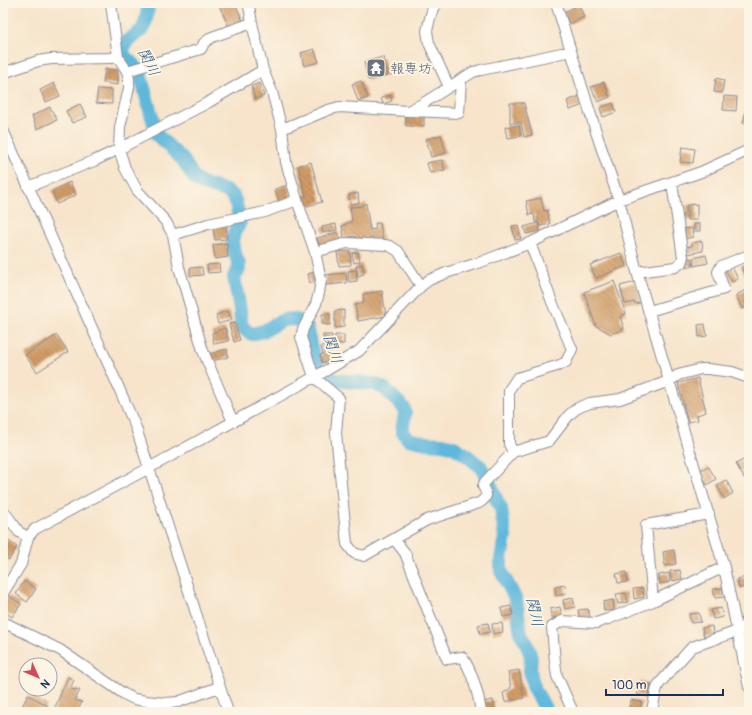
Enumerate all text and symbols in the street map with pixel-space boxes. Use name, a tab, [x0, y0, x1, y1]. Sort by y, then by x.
water label: 関川	[133, 45, 164, 80]
temple icon: 報専坊	[365, 57, 387, 79]
place label: 報専坊	[390, 60, 432, 77]
water label: 関川	[319, 332, 346, 366]
water label: 関川	[522, 595, 547, 629]
north arrow	[18, 657, 58, 697]
scale bar	[606, 671, 723, 697]
text: N	[37, 676, 52, 691]
text: 100 m	[612, 678, 647, 693]

